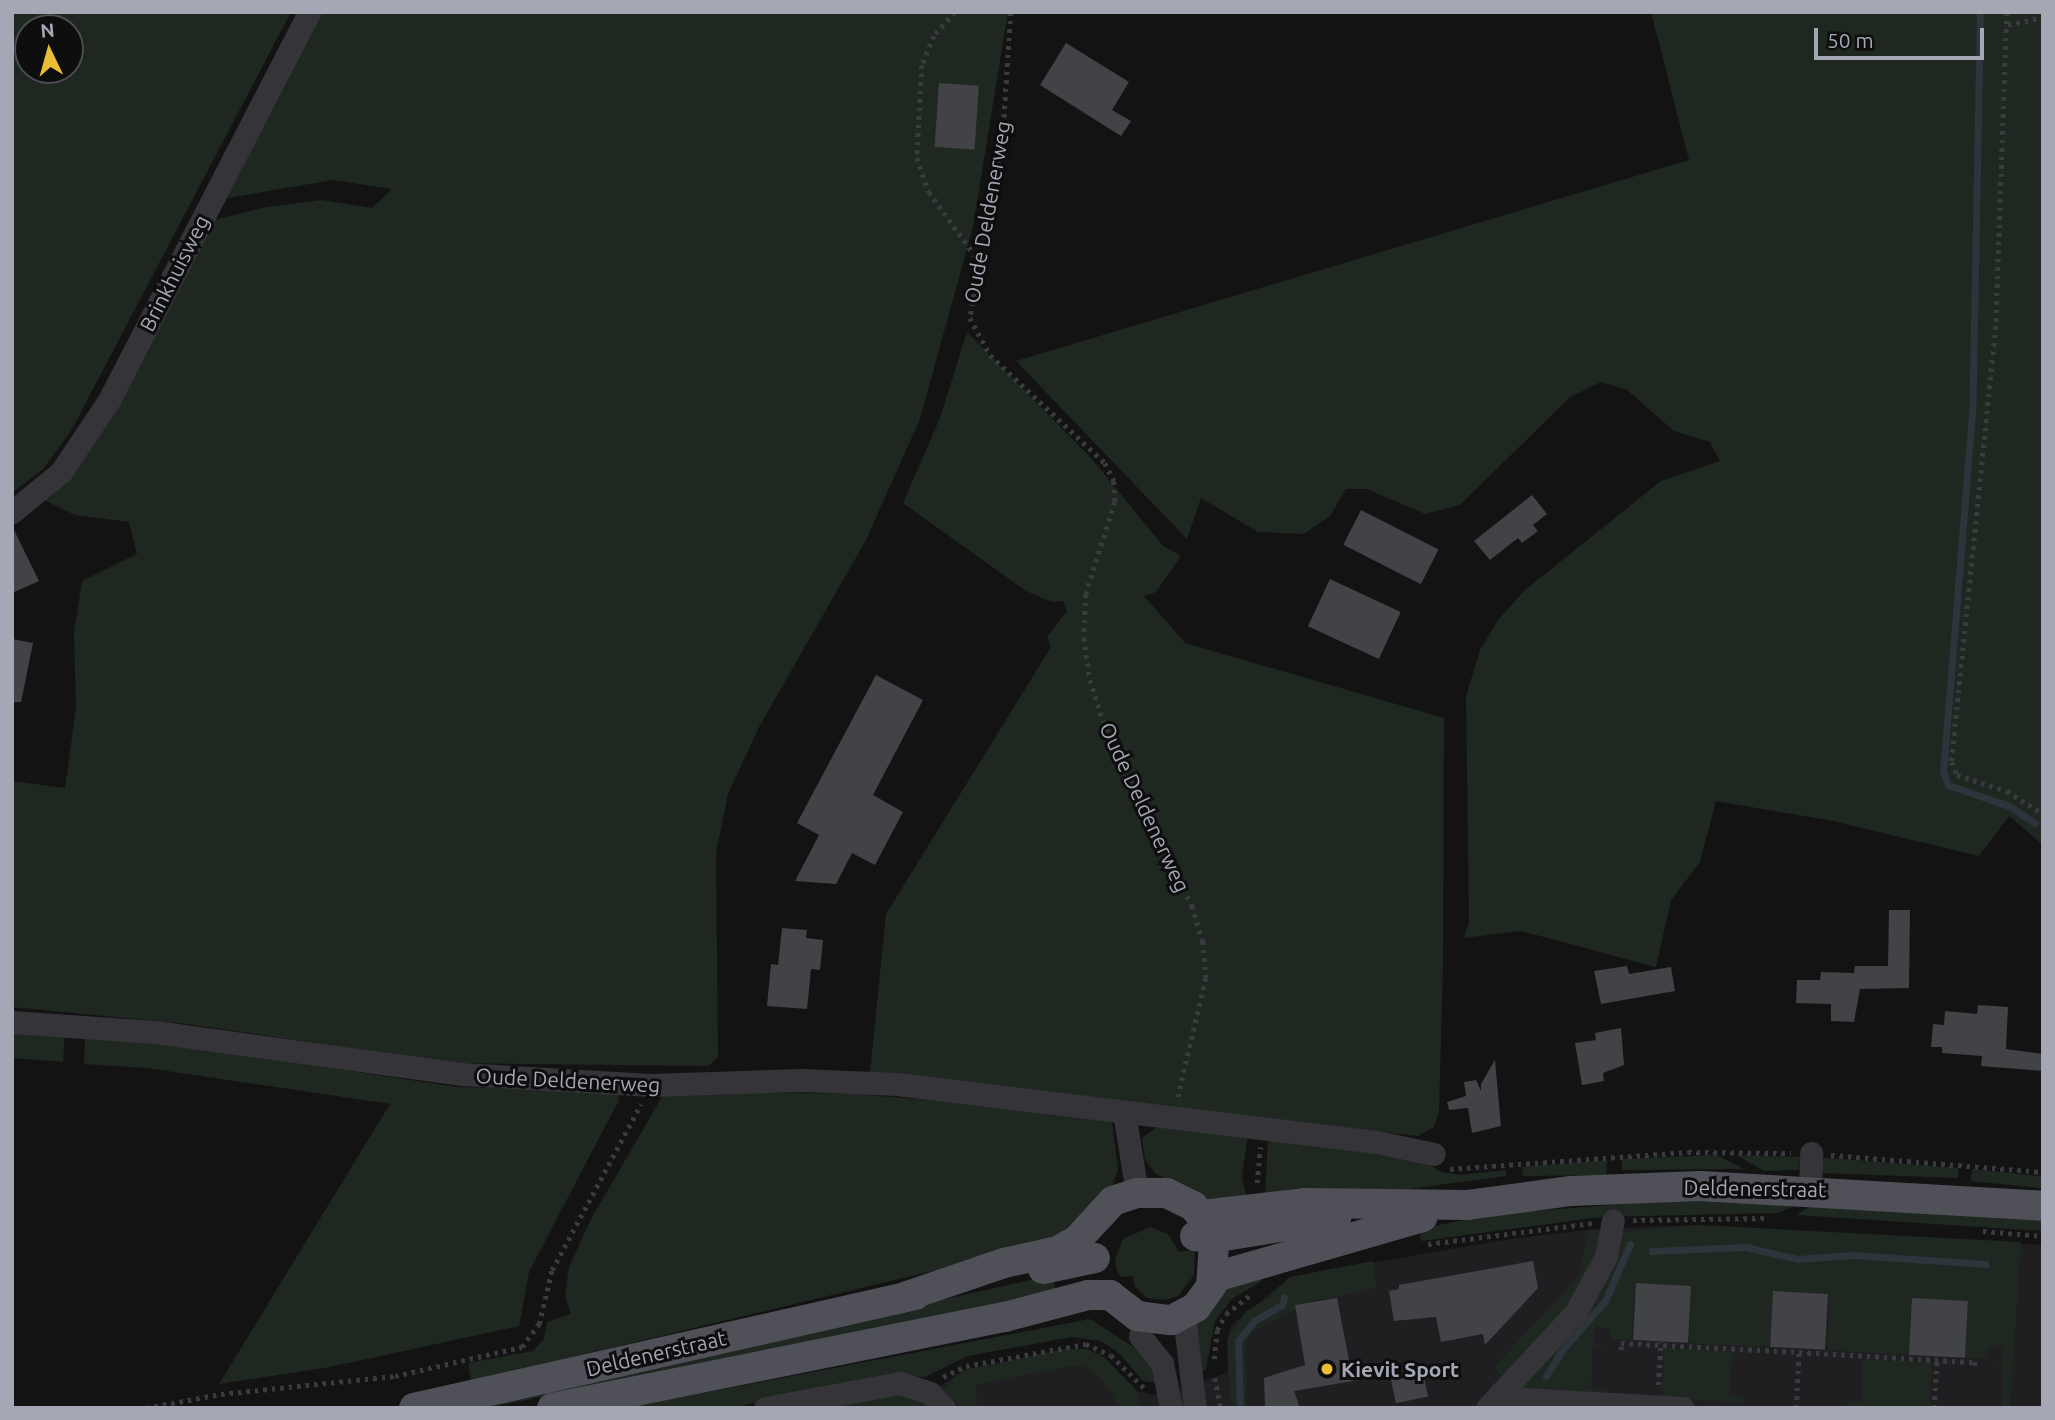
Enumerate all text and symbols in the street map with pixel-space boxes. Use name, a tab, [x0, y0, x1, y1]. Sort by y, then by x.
north arrow	[14, 14, 84, 84]
scale bar	[1817, 14, 1987, 58]
text: N	[39, 18, 55, 42]
text: 50 m	[1827, 28, 1874, 52]
street label: Oude Deldenerweg	[959, 119, 1015, 305]
street label: Brinkhuisweg	[134, 211, 214, 335]
street label: Oude Deldenerweg	[1095, 718, 1195, 896]
street label: Oude Deldenerweg	[475, 1063, 661, 1097]
street label: Deldenerstraat	[1684, 1174, 1826, 1202]
street label: Deldenerstraat	[584, 1325, 728, 1381]
place label: Kievit Sport	[1341, 1356, 1459, 1382]
marker: Kievit Sport	[1319, 1361, 1335, 1377]

